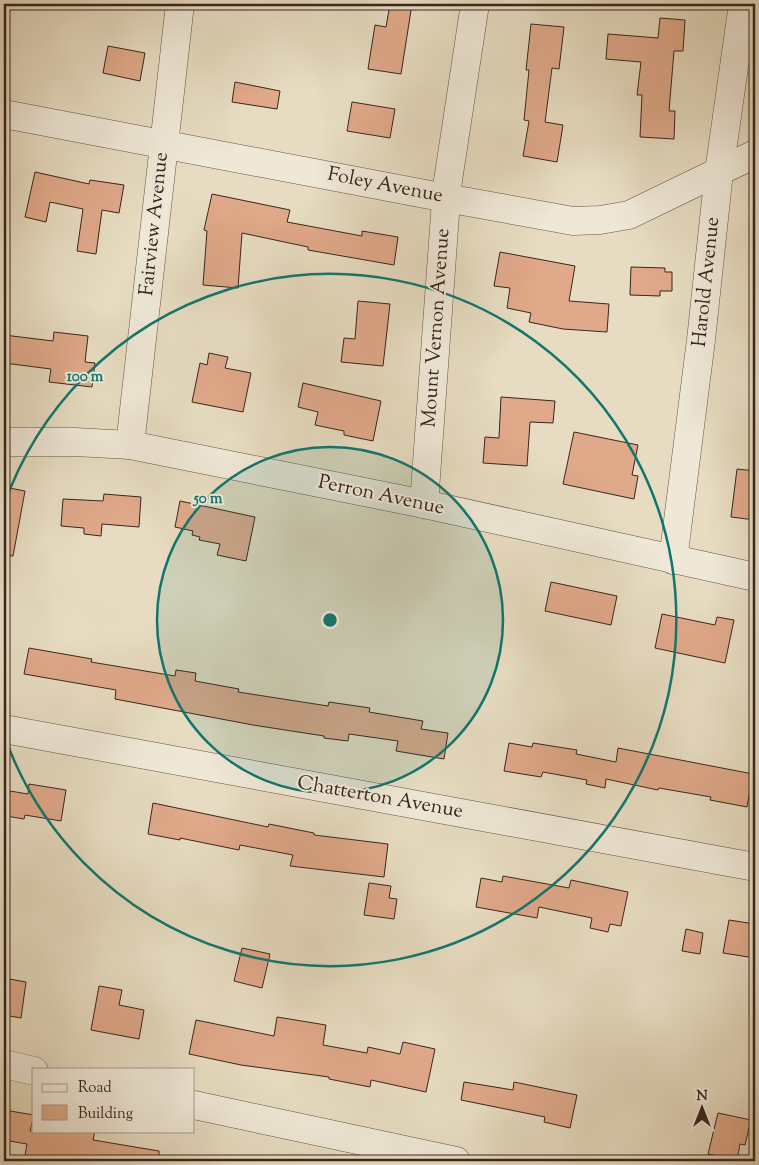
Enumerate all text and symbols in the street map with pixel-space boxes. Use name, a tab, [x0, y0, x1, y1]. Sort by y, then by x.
street label: Fairview Avenue	[133, 151, 177, 297]
street label: Foley Avenue	[325, 161, 445, 211]
street label: Harold Avenue	[686, 215, 728, 349]
street label: Mount Vernon Avenue	[416, 227, 458, 429]
text: 100 m	[67, 367, 104, 388]
street label: Perron Avenue	[315, 468, 447, 524]
text: 50 m	[193, 489, 223, 510]
centre of rings	[321, 611, 339, 629]
street label: Chatterton Avenue	[295, 769, 465, 827]
legend	[32, 1068, 195, 1132]
text: Road	[78, 1078, 112, 1099]
north arrow	[676, 1082, 726, 1132]
text: N	[696, 1087, 708, 1107]
text: Building	[78, 1104, 133, 1125]

